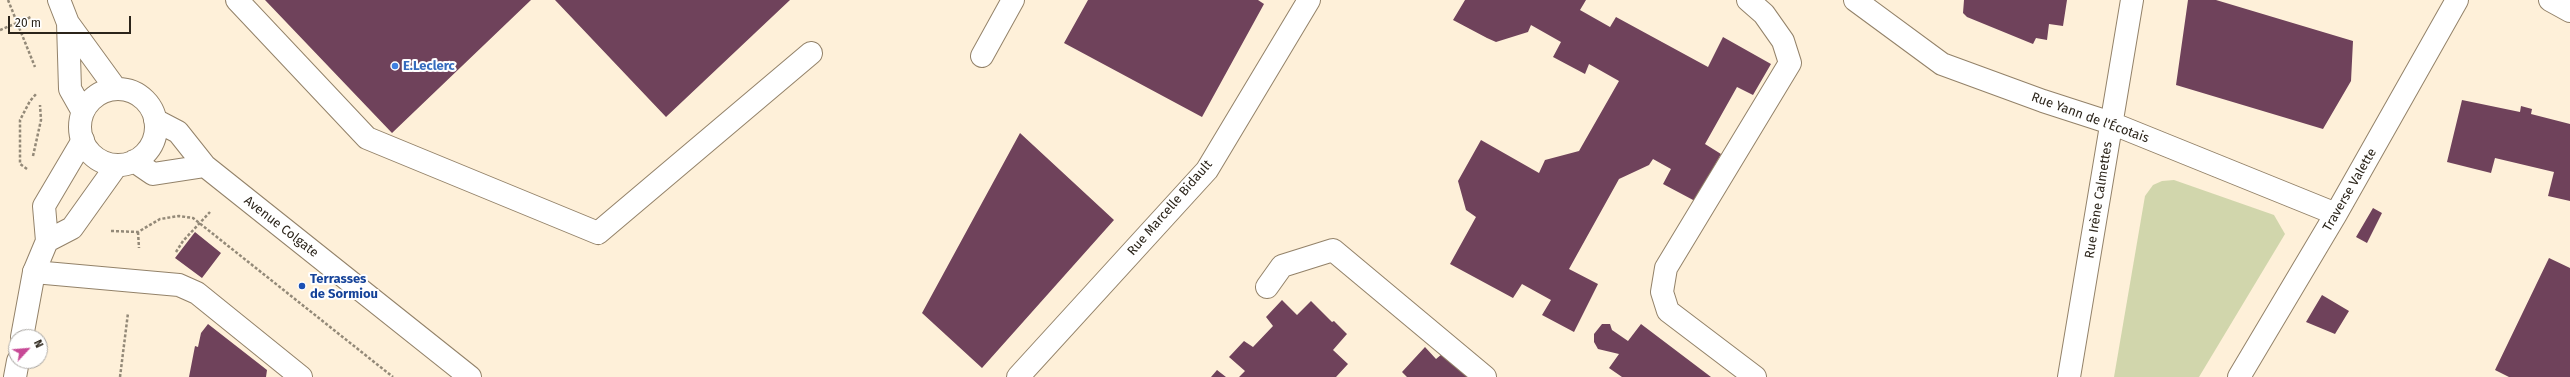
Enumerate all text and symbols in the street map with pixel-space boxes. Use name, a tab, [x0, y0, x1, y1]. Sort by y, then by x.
scale bar	[10, 8, 133, 34]
text: 20 m	[15, 16, 41, 30]
place label: E.Leclerc	[403, 58, 455, 74]
marker: E.Leclerc	[390, 61, 400, 71]
street label: Rue Yann de l'Écotais	[2029, 89, 2151, 147]
street label: Rue Irène Calmettes	[2082, 140, 2116, 260]
street label: Traverse Valette	[2320, 146, 2380, 234]
street label: Rue Marcelle Bidault	[1124, 157, 1216, 259]
street label: Avenue Colgate	[241, 193, 321, 261]
place label: Terrasses de Sormiou	[310, 271, 378, 302]
marker: Terrasses de Sormiou	[297, 281, 307, 291]
north arrow	[8, 329, 48, 369]
text: N	[31, 338, 46, 350]

